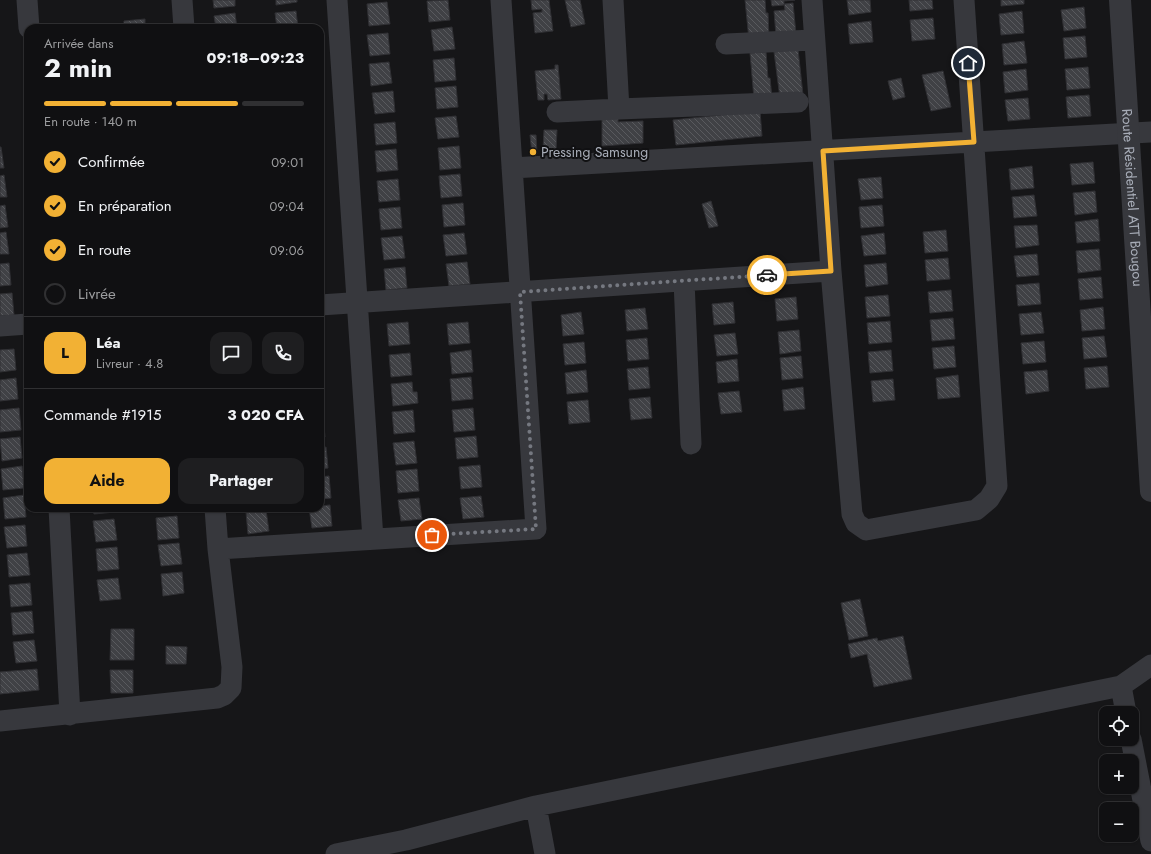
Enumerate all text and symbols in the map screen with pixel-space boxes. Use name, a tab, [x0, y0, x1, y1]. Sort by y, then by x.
text: Arrivée dans	[44, 34, 113, 53]
pin	[951, 46, 985, 80]
text: 09:18–09:23	[206, 47, 304, 69]
text: 2 min	[44, 49, 112, 87]
icon: home	[957, 52, 979, 74]
street label: Route Résidentiel ATT Bougou	[1117, 108, 1148, 287]
text: En route · 140 m	[44, 112, 137, 131]
place label: Pressing Samsung	[541, 142, 648, 162]
marker: Pressing Samsung	[528, 147, 538, 157]
icon: check	[44, 151, 66, 173]
text: Confirmée	[78, 151, 145, 173]
text: 09:01	[271, 153, 304, 172]
icon: check	[44, 195, 66, 217]
text: En préparation	[78, 195, 172, 217]
text: 09:04	[269, 197, 304, 216]
icon: check	[44, 239, 66, 261]
text: En route	[78, 239, 131, 261]
text: 09:06	[270, 241, 304, 260]
courier	[747, 255, 787, 295]
icon: car	[756, 264, 778, 286]
text: Livrée	[78, 283, 116, 305]
text: Léa	[96, 332, 121, 354]
button: chat	[210, 332, 252, 374]
button: phone	[262, 332, 304, 374]
text: L	[61, 342, 69, 364]
text: Livreur · 4.8	[96, 354, 163, 373]
text: Commande #1915	[44, 404, 161, 426]
text: 3 020 CFA	[227, 404, 304, 426]
button: Aide	[44, 458, 170, 504]
button: Partager	[178, 458, 304, 504]
pin	[415, 518, 449, 552]
icon: bag	[421, 524, 443, 546]
map controls	[1099, 706, 1139, 842]
button: locate	[1099, 706, 1139, 746]
button: +	[1099, 754, 1139, 794]
button: −	[1099, 802, 1139, 842]

